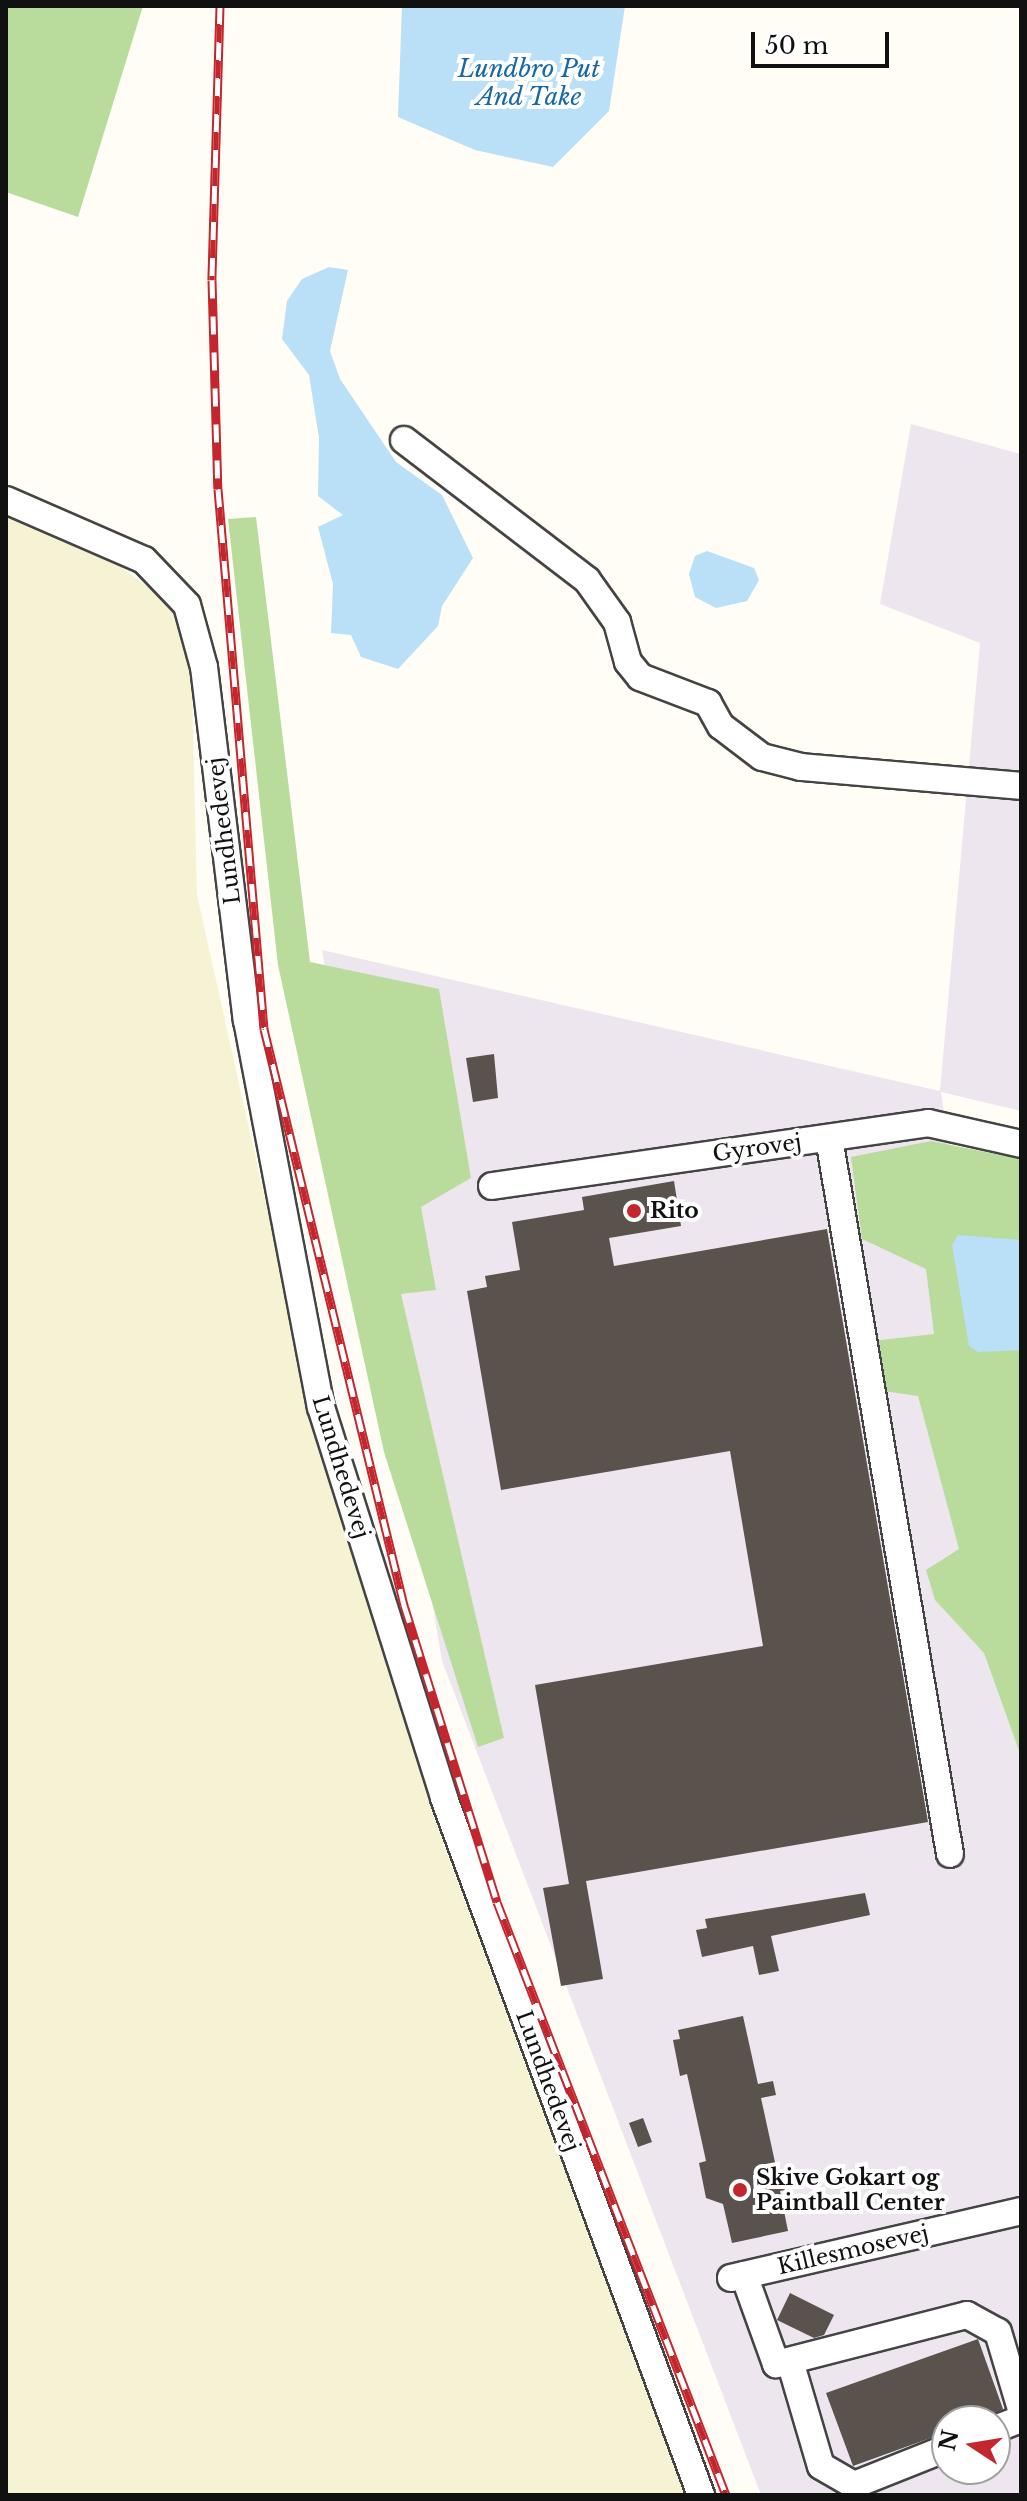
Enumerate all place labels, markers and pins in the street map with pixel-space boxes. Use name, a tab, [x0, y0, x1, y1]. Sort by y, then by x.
place label: Rito	[650, 1198, 699, 1224]
marker: Rito	[625, 1202, 643, 1220]
place label: Skive Gokart og Paintball Center	[756, 2164, 945, 2216]
marker: Skive Gokart og Paintball Center	[731, 2181, 749, 2199]

